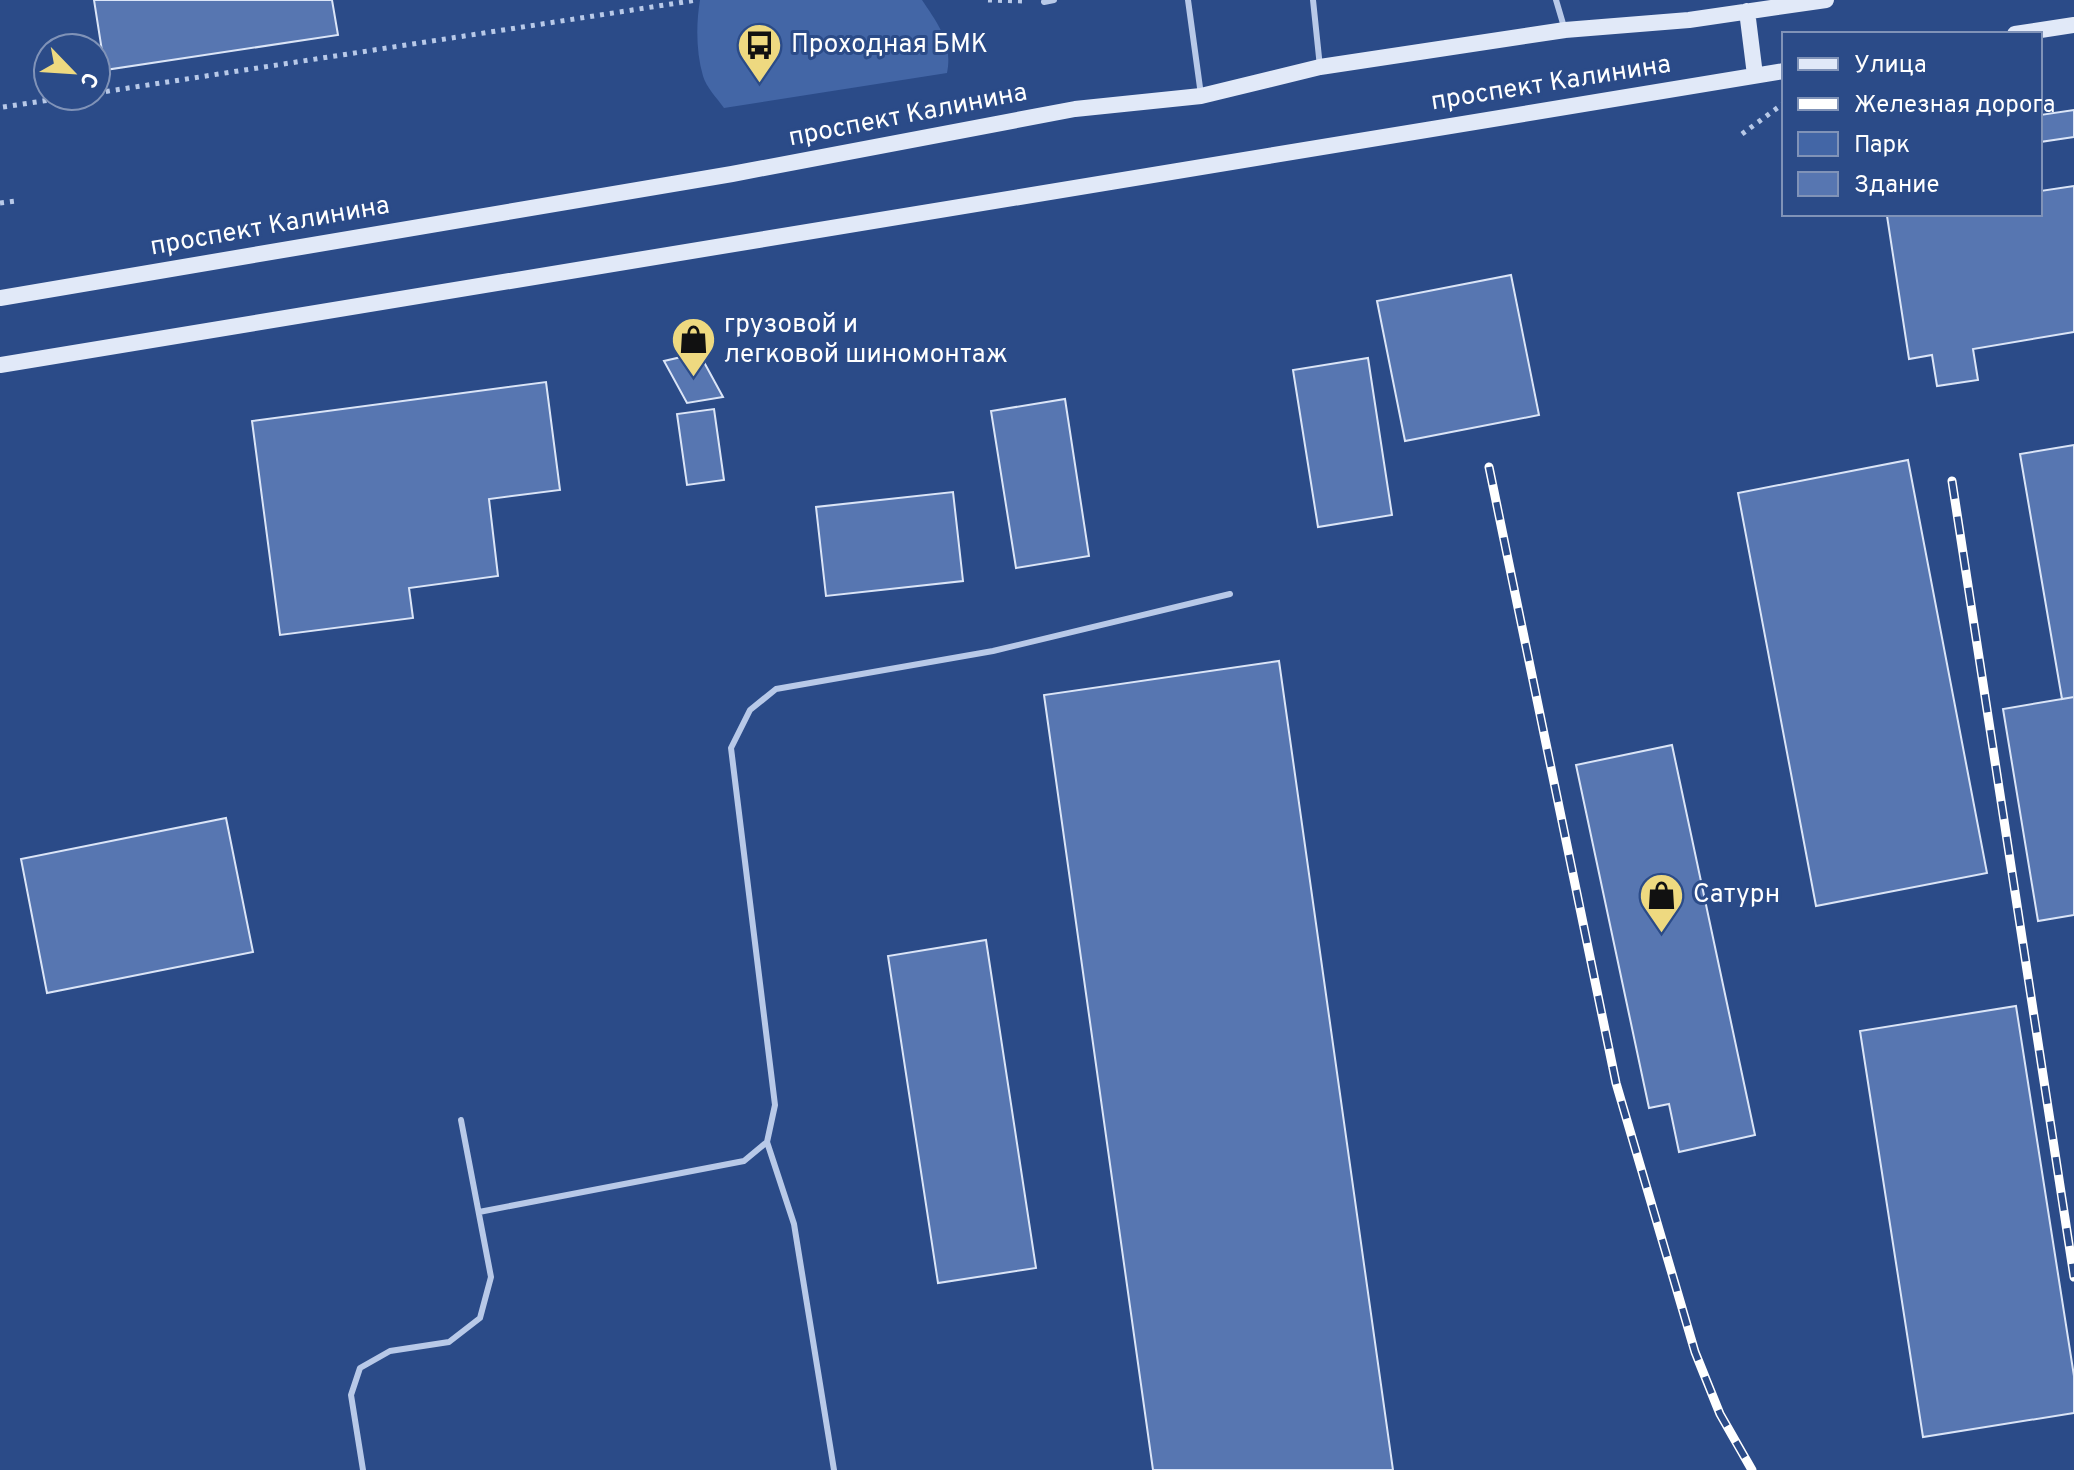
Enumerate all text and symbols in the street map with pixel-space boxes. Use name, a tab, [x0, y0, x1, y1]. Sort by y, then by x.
bus stop icon: Проходная БМК	[736, 21, 784, 84]
place label: Проходная БМК	[791, 29, 988, 62]
north arrow	[32, 32, 112, 112]
legend	[1782, 32, 2042, 216]
street label: проспект Калинина	[1429, 49, 1673, 119]
text: Улица	[1854, 51, 1927, 81]
text: С	[73, 67, 103, 91]
street label: проспект Калинина	[786, 77, 1030, 155]
text: Железная дорога	[1854, 91, 2055, 121]
text: Парк	[1854, 131, 1910, 161]
text: Здание	[1854, 171, 1940, 201]
street label: проспект Калинина	[148, 190, 392, 264]
place label: грузовой и легковой шиномонтаж	[724, 309, 1008, 372]
shop icon: грузовой и легковой шиномонтаж	[669, 316, 717, 379]
shop icon: Сатурн	[1638, 871, 1686, 934]
place label: Сатурн	[1693, 879, 1780, 912]

